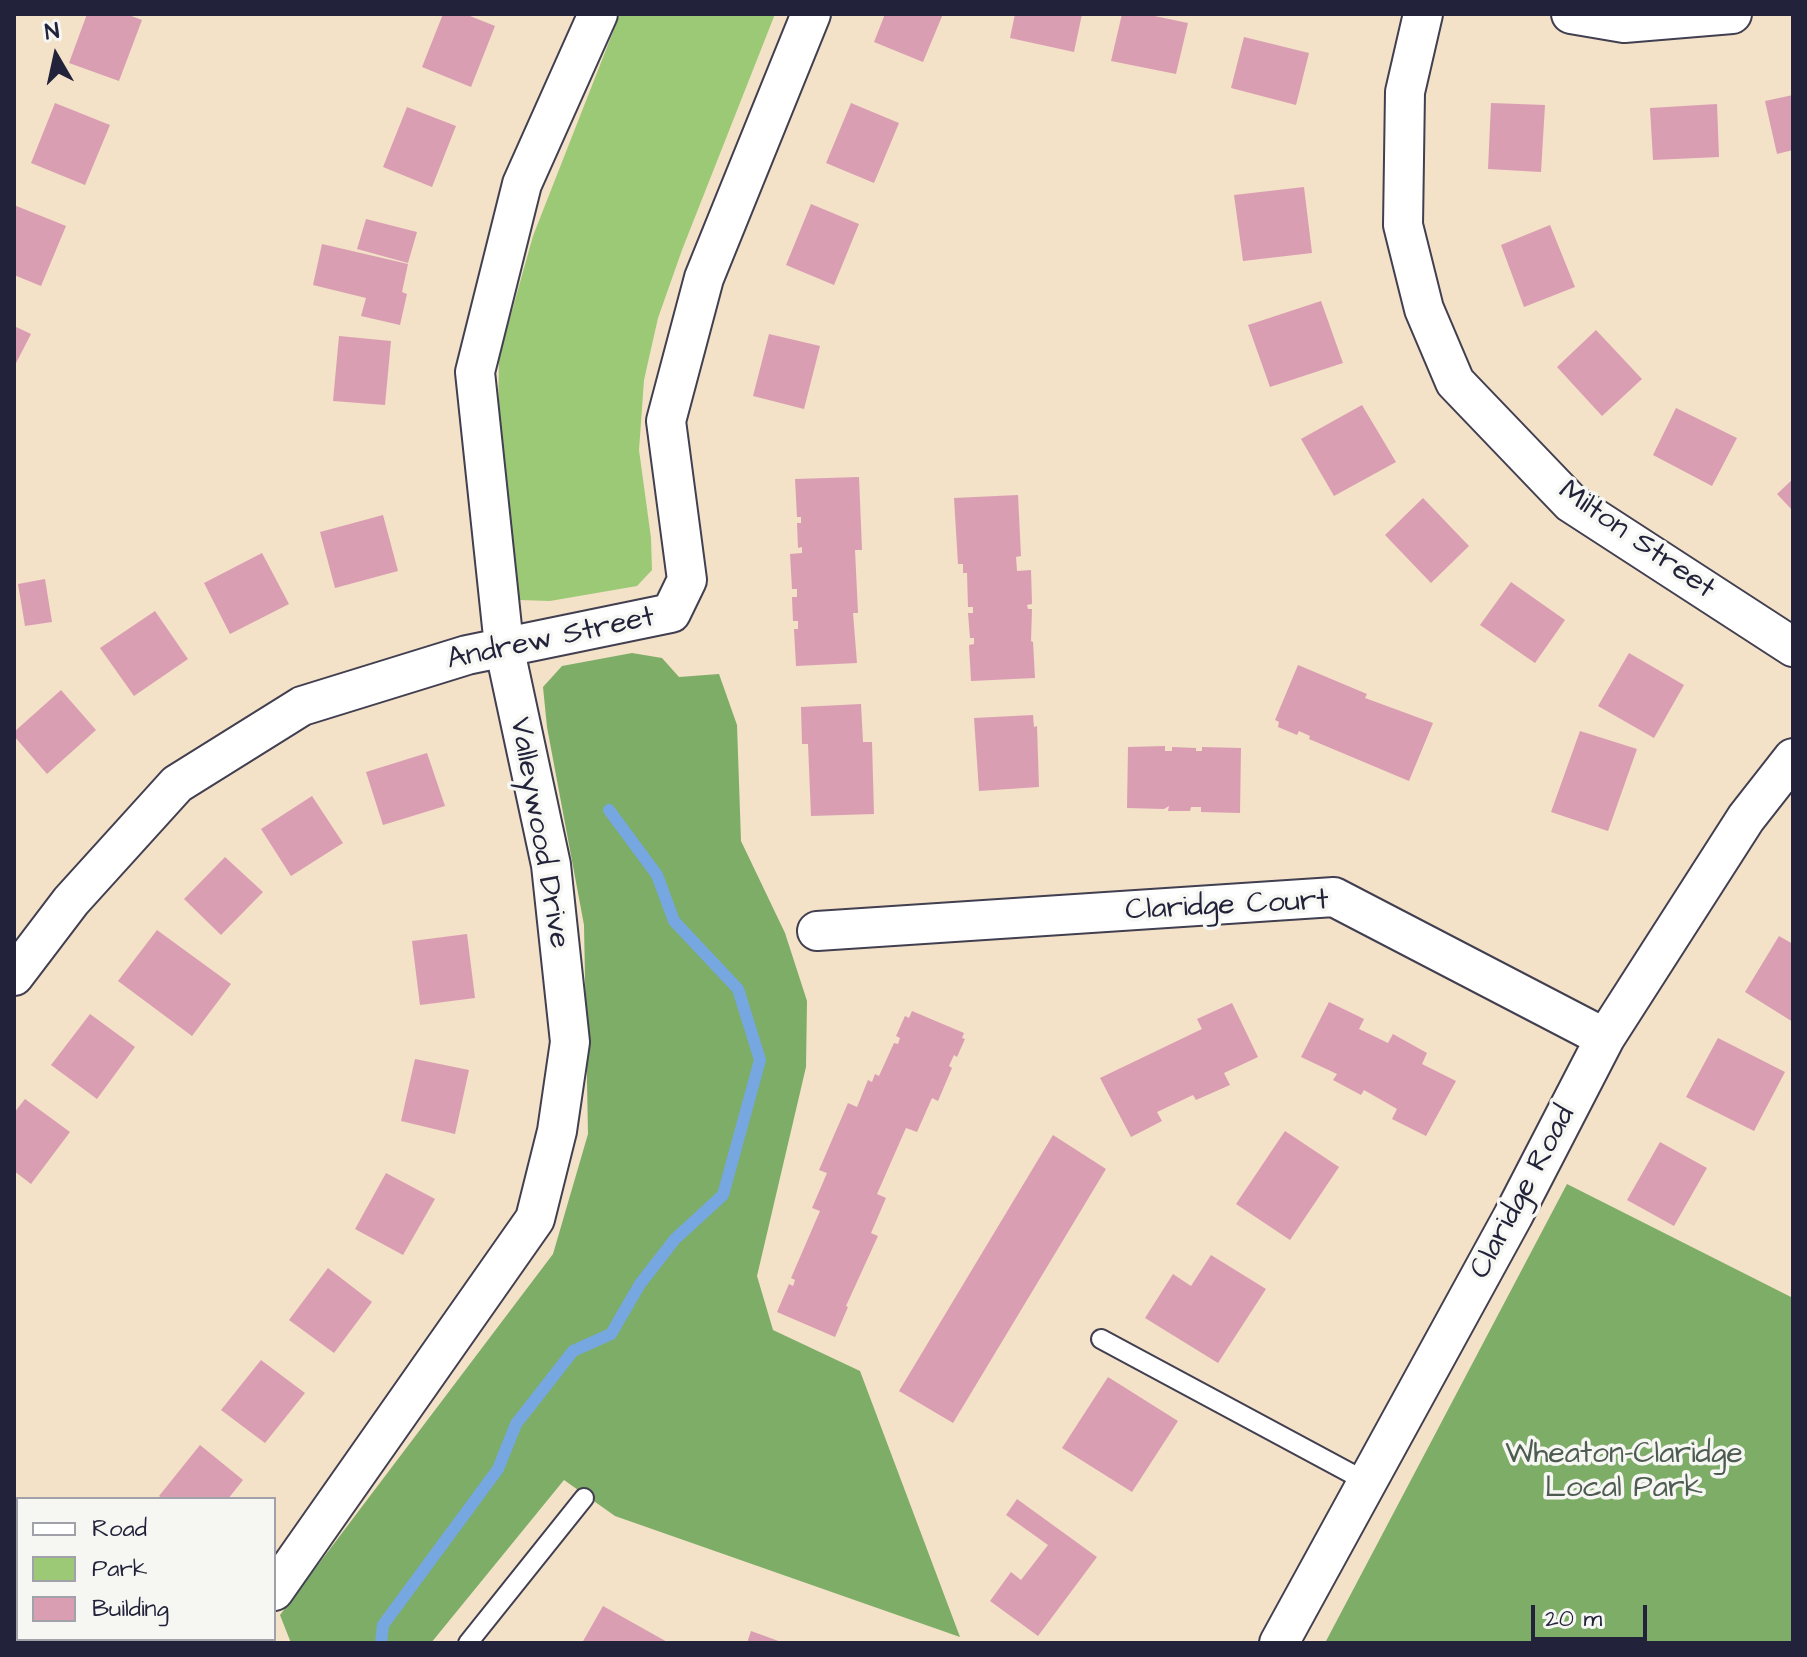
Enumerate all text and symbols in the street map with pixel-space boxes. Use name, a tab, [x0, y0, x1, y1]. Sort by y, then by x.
text: N	[43, 15, 61, 48]
north arrow	[16, 16, 96, 96]
street label: Milton Street	[1551, 474, 1721, 608]
street label: Andrew Street	[444, 600, 658, 680]
street label: Valleywood Drive	[500, 715, 576, 951]
street label: Claridge Court	[1124, 884, 1330, 930]
street label: Claridge Road	[1463, 1101, 1585, 1285]
park label: Wheaton-Claridge Local Park	[1505, 1438, 1743, 1508]
legend	[16, 1497, 276, 1641]
text: Road	[92, 1512, 147, 1546]
text: Park	[92, 1552, 148, 1586]
scale bar	[1535, 1589, 1651, 1639]
text: Building	[92, 1592, 169, 1626]
text: 20 m	[1545, 1602, 1602, 1636]

